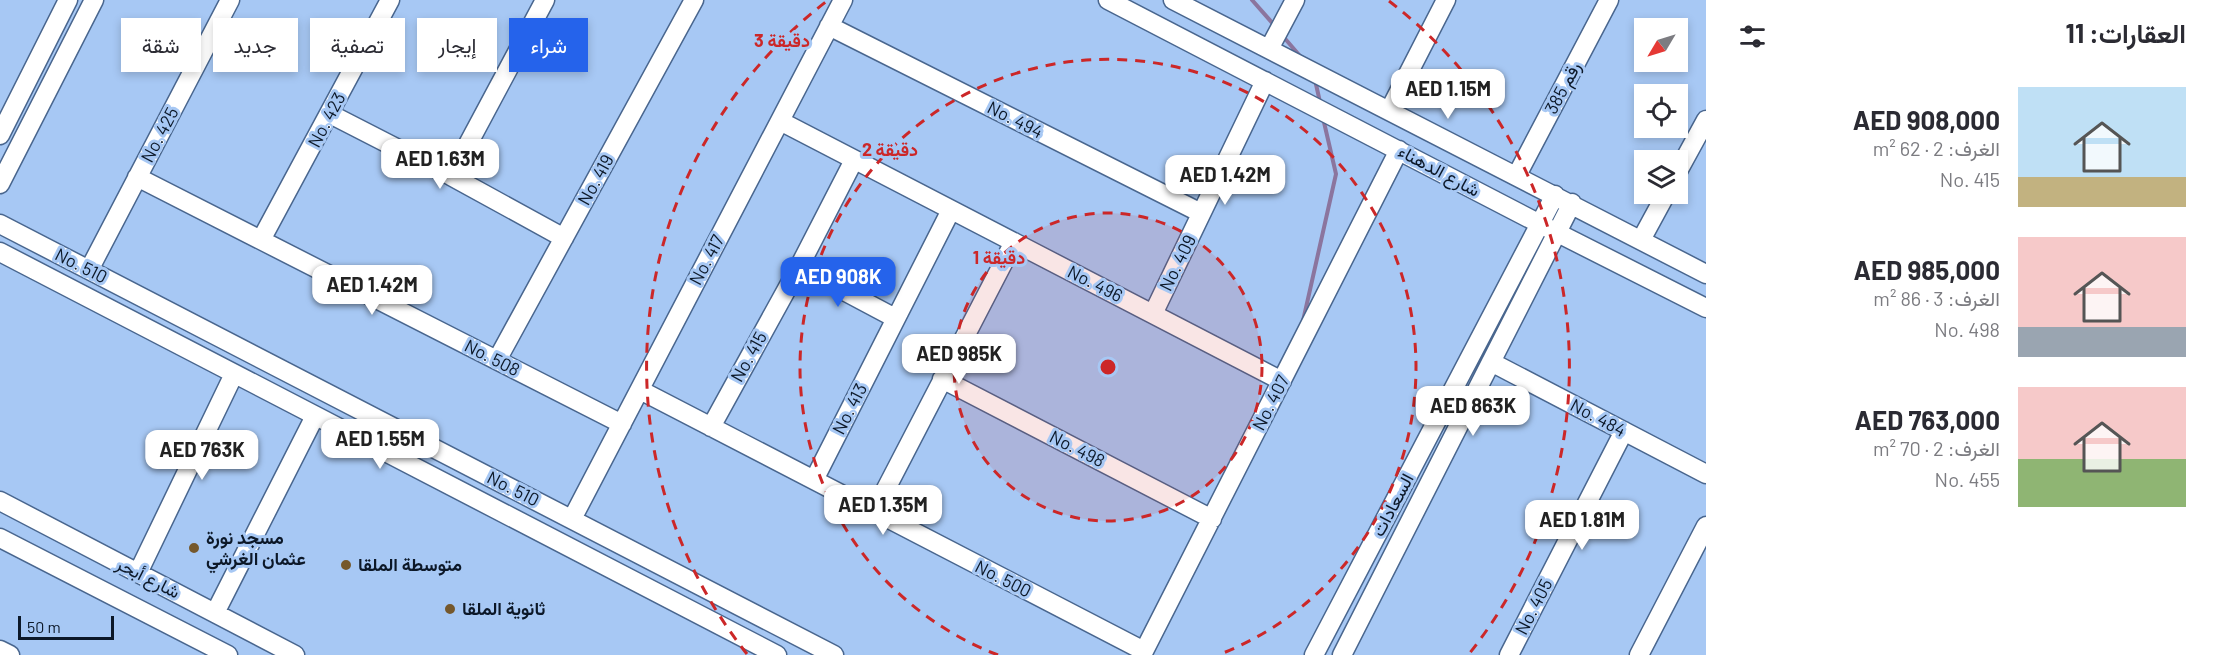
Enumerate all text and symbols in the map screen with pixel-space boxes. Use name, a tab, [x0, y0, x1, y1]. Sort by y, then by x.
text: العقارات: 11	[2066, 17, 2186, 48]
chip: شقة	[121, 18, 201, 72]
chip: جديد	[213, 18, 298, 72]
chip: تصفية	[310, 18, 405, 72]
chip: إيجار	[417, 18, 497, 72]
chip: شراء	[509, 18, 588, 72]
north arrow	[1634, 18, 1688, 72]
map controls	[1634, 18, 1688, 204]
icon: filters	[1736, 20, 1769, 53]
text: 3 دقيقة	[754, 29, 810, 52]
street label: رقم 385	[1539, 58, 1587, 118]
pin: AED 1.15M	[1379, 69, 1517, 120]
text: AED 1.15M	[1405, 76, 1491, 100]
button: locate	[1634, 84, 1688, 138]
street label: No. 423	[303, 88, 350, 151]
street label: No. 494	[984, 96, 1047, 142]
street label: No. 425	[135, 103, 183, 166]
text: AED 908,000	[1853, 104, 2000, 135]
icon: home	[2066, 111, 2138, 183]
text: الغرف: 2 · 62 m²	[1873, 136, 2000, 160]
text: 2 دقيقة	[862, 138, 918, 161]
pin: AED 1.63M	[371, 139, 509, 190]
street label: شارع الدهناء	[1394, 139, 1484, 203]
text: AED 1.63M	[395, 146, 485, 170]
street label: No. 419	[572, 150, 618, 209]
button: layers	[1634, 150, 1688, 204]
pin: AED 1.42M	[1156, 155, 1294, 206]
text: AED 1.42M	[1179, 162, 1271, 186]
text: No. 415	[1940, 167, 2000, 191]
street label: No. 417	[684, 230, 729, 288]
street label: No. 409	[1154, 231, 1200, 294]
street label: No. 510	[52, 243, 111, 288]
text: 1 دقيقة	[973, 246, 1025, 269]
text: AED 985,000	[1854, 254, 2000, 285]
pin: AED 908K	[776, 257, 900, 308]
street label: No. 496	[1064, 260, 1127, 306]
icon: home	[2066, 261, 2138, 333]
text: AED 908K	[795, 264, 881, 288]
pin: AED 1.42M	[303, 265, 441, 316]
text: AED 1.42M	[326, 272, 418, 296]
text: الغرف: 3 · 86 m²	[1873, 286, 2000, 310]
text: No. 498	[1934, 317, 2000, 341]
street label: No. 415	[725, 327, 771, 386]
street label: No. 508	[461, 334, 524, 380]
pin: AED 985K	[897, 334, 1021, 385]
text: AED 985K	[916, 341, 1002, 365]
centre of rings	[1098, 357, 1118, 377]
street label: No. 407	[1247, 371, 1294, 434]
street label: No. 413	[827, 379, 871, 438]
pin: AED 863K	[1411, 386, 1535, 437]
text: AED 863K	[1430, 393, 1516, 417]
street label: No. 484	[1567, 393, 1630, 441]
text: AED 763,000	[1855, 404, 2000, 435]
icon: home	[2066, 411, 2138, 483]
pin: AED 1.55M	[311, 419, 449, 470]
street label: No. 498	[1046, 425, 1109, 471]
text: AED 1.55M	[335, 426, 425, 450]
pin: AED 763K	[140, 430, 264, 481]
text: الغرف: 2 · 70 m²	[1873, 436, 2000, 460]
text: AED 763K	[159, 437, 245, 461]
street label: No. 510	[484, 466, 543, 511]
text: No. 455	[1935, 467, 2000, 491]
street label: السعادات	[1366, 469, 1418, 540]
pin: AED 1.35M	[814, 485, 952, 536]
text: AED 1.35M	[838, 492, 928, 516]
pin: AED 1.81M	[1513, 500, 1651, 551]
text: AED 1.81M	[1539, 507, 1625, 531]
place label: مسجد نورة عثمان الغرشي	[206, 526, 306, 574]
marker: مسجد نورة عثمان الغرشي	[187, 541, 201, 555]
street label: شارع أبحر	[111, 551, 184, 604]
place label: متوسطة الملقا	[358, 553, 462, 576]
street label: No. 500	[972, 555, 1035, 602]
marker: متوسطة الملقا	[339, 558, 353, 572]
street label: No. 405	[1510, 575, 1556, 638]
place label: ثانوية الملقا	[462, 597, 546, 620]
marker: ثانوية الملقا	[443, 602, 457, 616]
scale bar	[18, 613, 114, 640]
text: 50 m	[27, 617, 61, 636]

